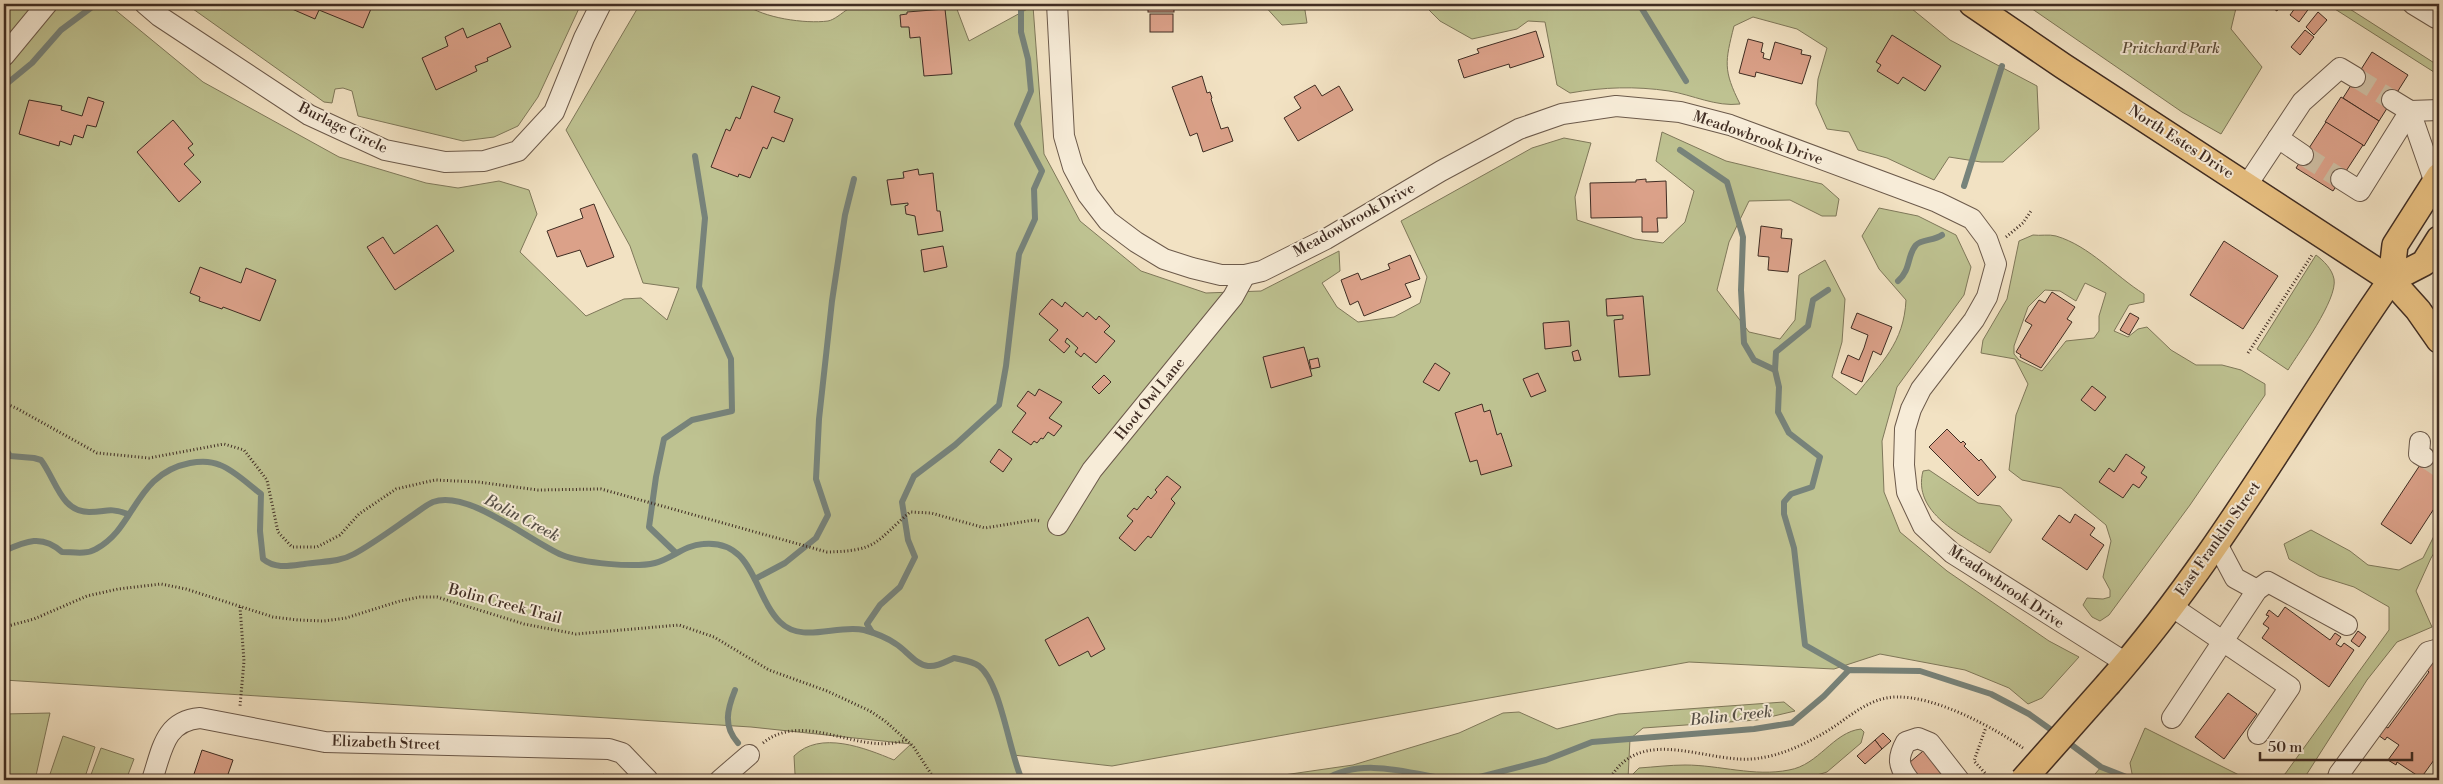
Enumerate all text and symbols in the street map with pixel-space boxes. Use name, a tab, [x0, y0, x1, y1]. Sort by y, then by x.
park label: Pritchard Park	[2121, 39, 2220, 58]
street label: Burlage Circle	[294, 98, 391, 158]
street label: North Estes Drive	[2125, 101, 2237, 183]
street label: Meadowbrook Drive	[1690, 107, 1826, 169]
street label: Meadowbrook Drive	[1290, 179, 1418, 261]
street label: Hoot Owl Lane	[1111, 354, 1189, 444]
street label: East Franklin Street	[2171, 477, 2265, 600]
water label: Bolin Creek	[480, 489, 563, 546]
street label: Meadowbrook Drive	[1944, 541, 2068, 633]
street label: Bolin Creek Trail	[445, 579, 564, 628]
water label: Bolin Creek	[1688, 702, 1773, 730]
scale bar	[2260, 729, 2413, 761]
street label: Elizabeth Street	[331, 732, 441, 754]
text: 50 m	[2268, 738, 2302, 757]

